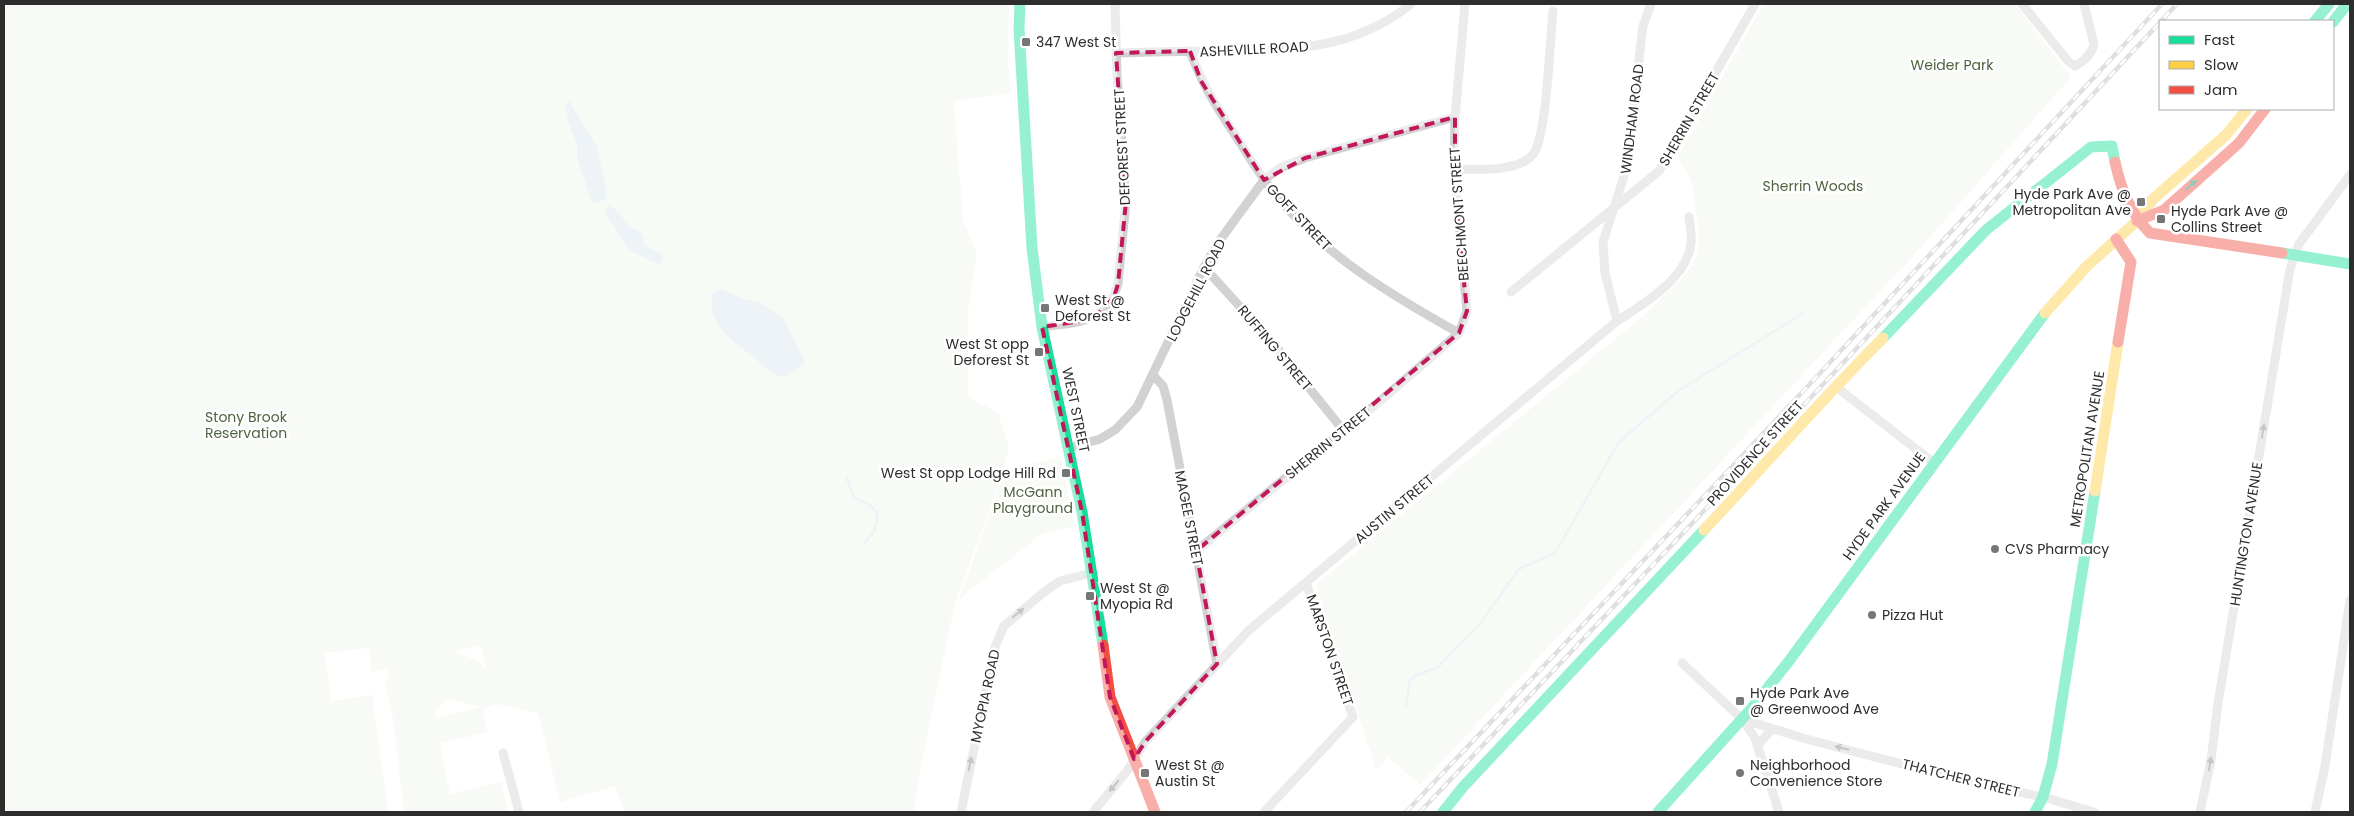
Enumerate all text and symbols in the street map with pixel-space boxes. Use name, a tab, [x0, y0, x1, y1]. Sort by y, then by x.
legend	[2159, 20, 2334, 110]
text: Fast	[2204, 29, 2235, 50]
place label: 347 West St	[1036, 32, 1116, 52]
marker: 347 West St	[1020, 36, 1032, 48]
street label: ASHEVILLE ROAD	[1199, 36, 1309, 62]
text: Slow	[2204, 54, 2239, 75]
park label: Weider Park	[1911, 55, 1994, 75]
street label: WINDHAM ROAD	[1615, 63, 1649, 175]
street label: SHERRIN STREET	[1654, 68, 1724, 170]
text: Jam	[2204, 79, 2238, 100]
street label: DEFOREST STREET	[1109, 88, 1135, 206]
street label: BEECHMONT STREET	[1444, 146, 1474, 281]
park label: Sherrin Woods	[1763, 176, 1863, 196]
street label: GOFF STREET	[1262, 179, 1336, 255]
one-way arrow	[2185, 180, 2198, 191]
place label: Hyde Park Ave @ Metropolitan Ave	[2012, 184, 2131, 220]
marker: Hyde Park Ave @ Metropolitan Ave	[2135, 196, 2147, 208]
place label: Hyde Park Ave @ Collins Street	[2171, 201, 2288, 237]
marker: Hyde Park Ave @ Collins Street	[2155, 213, 2167, 225]
street label: LODGEHILL ROAD	[1161, 235, 1231, 345]
place label: West St @ Deforest St	[1055, 290, 1131, 326]
street label: RUFFING STREET	[1233, 301, 1317, 395]
marker: West St @ Deforest St	[1039, 302, 1051, 314]
place label: West St opp Deforest St	[946, 334, 1029, 370]
marker: West St opp Deforest St	[1033, 346, 1045, 358]
street label: WEST STREET	[1057, 366, 1095, 455]
street label: METROPOLITAN AVENUE	[2065, 369, 2109, 529]
street label: PROVIDENCE STREET	[1702, 396, 1808, 510]
street label: SHERRIN STREET	[1281, 402, 1376, 484]
park label: Stony Brook Reservation	[205, 407, 288, 443]
one-way arrow	[2259, 423, 2267, 439]
street label: HYDE PARK AVENUE	[1838, 448, 1930, 564]
street label: HUNTINGTON AVENUE	[2225, 461, 2267, 607]
place label: West St opp Lodge Hill Rd	[881, 463, 1056, 483]
marker: West St opp Lodge Hill Rd	[1060, 467, 1072, 479]
street label: MAGEE STREET	[1170, 469, 1208, 568]
street label: AUSTIN STREET	[1350, 470, 1438, 548]
park label: McGann Playground	[993, 482, 1073, 518]
place label: CVS Pharmacy	[2005, 539, 2109, 559]
marker: CVS Pharmacy	[1989, 543, 2001, 555]
place label: West St @ Myopia Rd	[1100, 578, 1173, 614]
marker: West St @ Myopia Rd	[1084, 590, 1096, 602]
street label: MARSTON STREET	[1302, 592, 1359, 709]
place label: Pizza Hut	[1882, 605, 1943, 625]
one-way arrow	[1012, 607, 1025, 618]
marker: Pizza Hut	[1866, 609, 1878, 621]
street label: MYOPIA ROAD	[965, 647, 1005, 744]
place label: Hyde Park Ave @ Greenwood Ave	[1750, 683, 1879, 719]
marker: Hyde Park Ave @ Greenwood Ave	[1734, 695, 1746, 707]
one-way arrow	[1835, 744, 1850, 752]
street label: THATCHER STREET	[1900, 754, 2022, 802]
place label: West St @ Austin St	[1155, 755, 1225, 791]
place label: Neighborhood Convenience Store	[1750, 755, 1883, 791]
one-way arrow	[967, 756, 975, 772]
one-way arrow	[2206, 756, 2214, 772]
marker: West St @ Austin St	[1139, 767, 1151, 779]
marker: Neighborhood Convenience Store	[1734, 767, 1746, 779]
one-way arrow	[1109, 779, 1120, 792]

